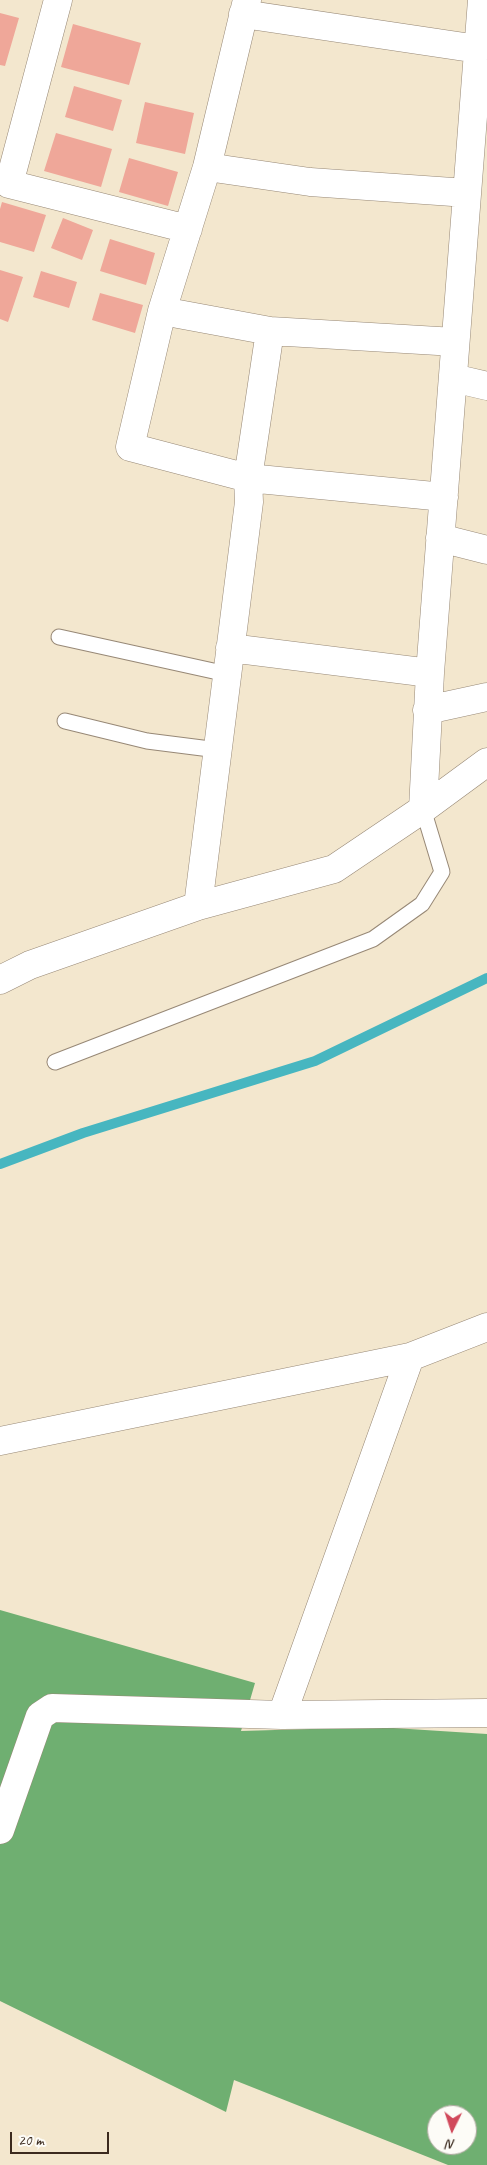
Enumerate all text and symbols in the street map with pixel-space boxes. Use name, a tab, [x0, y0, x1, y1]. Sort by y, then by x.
north arrow	[427, 2105, 477, 2155]
scale bar	[12, 2122, 111, 2154]
text: 20 m	[18, 2131, 44, 2150]
text: N	[446, 2136, 456, 2153]

